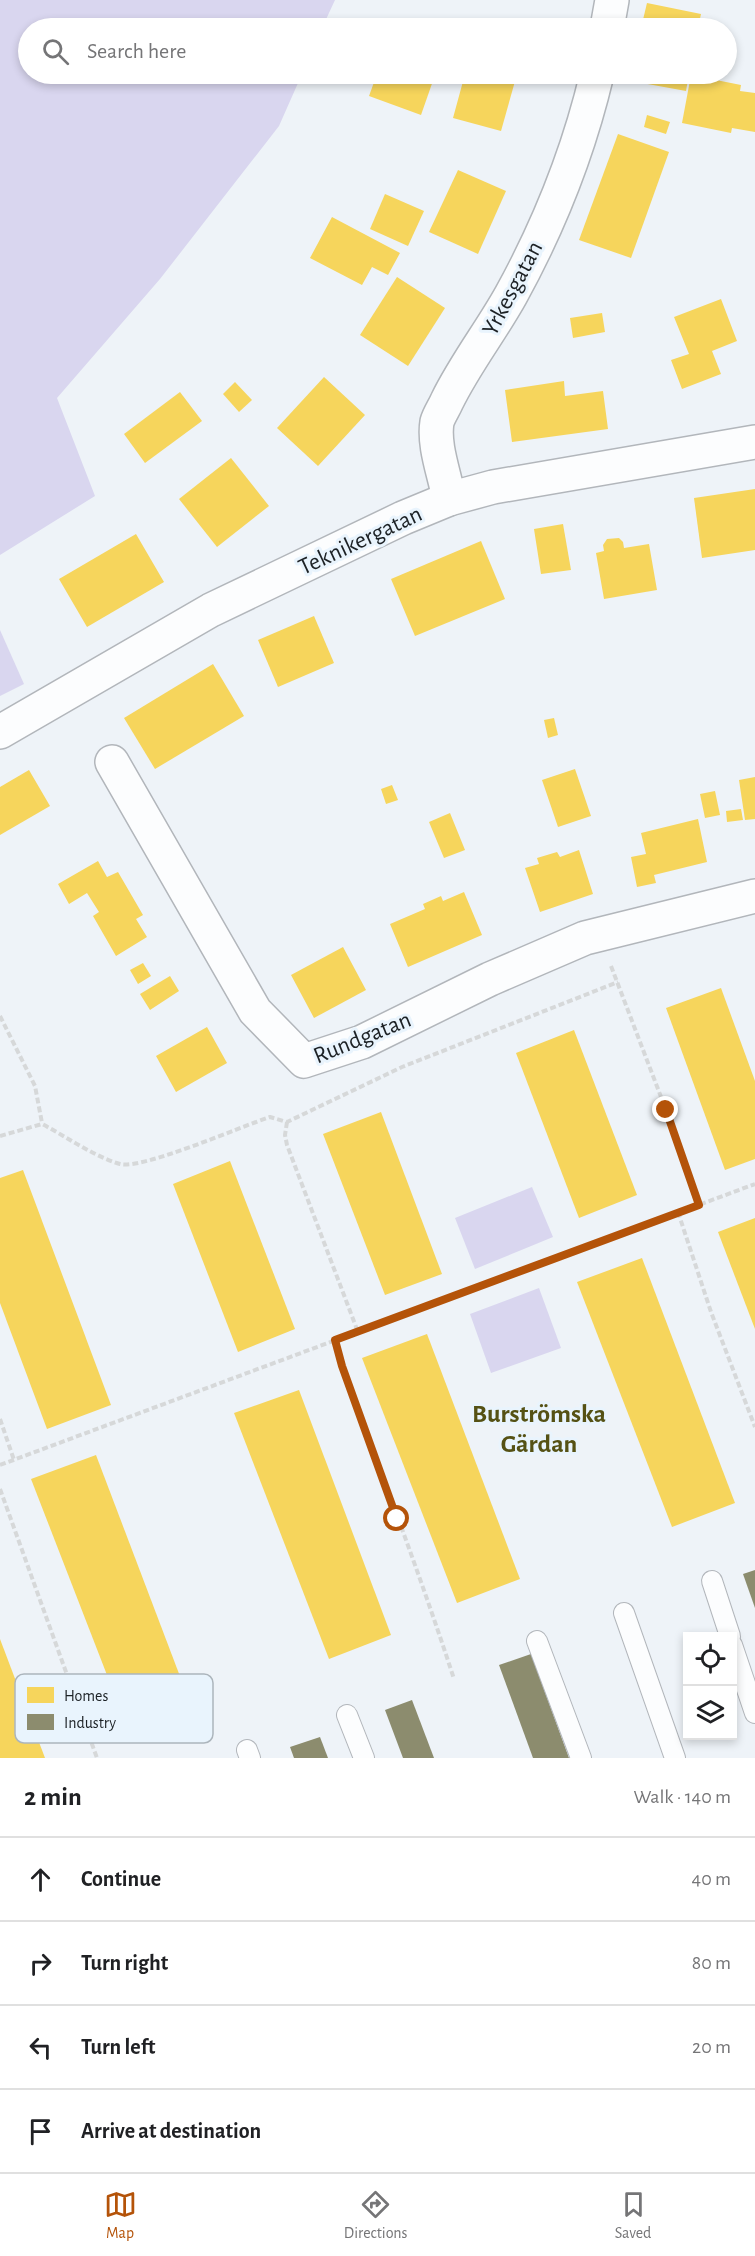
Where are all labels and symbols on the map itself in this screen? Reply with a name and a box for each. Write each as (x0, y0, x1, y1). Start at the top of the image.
street label: Yrkesgatan (478, 237, 548, 339)
street label: Teknikergatan (295, 502, 426, 580)
street label: Rundgatan (310, 1008, 415, 1068)
route end (652, 1096, 678, 1122)
district label: Burströmska Gärdan (472, 1401, 606, 1457)
route start (383, 1505, 409, 1531)
legend (15, 1674, 213, 1743)
text: Homes (64, 1688, 108, 1704)
text: Industry (64, 1715, 116, 1732)

